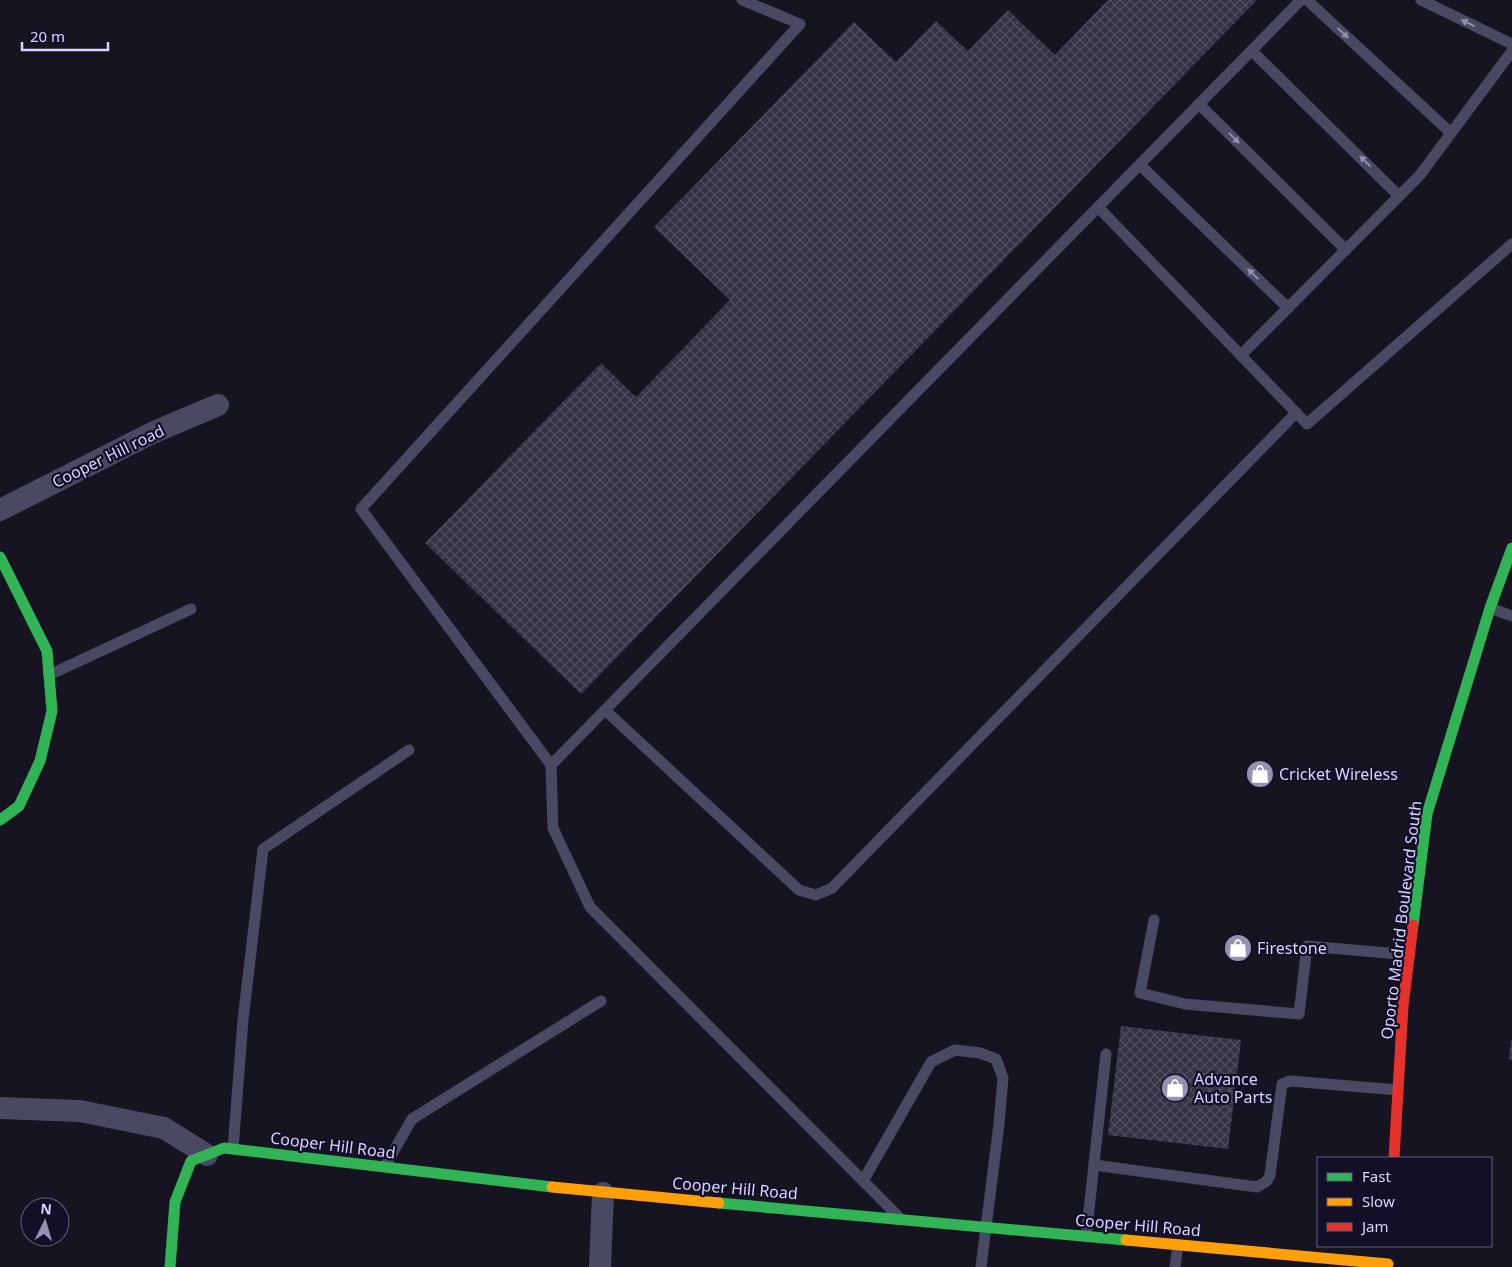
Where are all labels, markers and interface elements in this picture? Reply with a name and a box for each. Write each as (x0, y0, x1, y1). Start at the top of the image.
one-way arrow (1461, 19, 1475, 27)
scale bar (22, 20, 109, 52)
text: 20 m (30, 26, 65, 46)
one-way arrow (1336, 27, 1348, 39)
one-way arrow (1227, 132, 1239, 144)
one-way arrow (1359, 156, 1371, 168)
one-way arrow (1247, 268, 1259, 280)
street label: Cooper Hill road (48, 419, 168, 493)
shop icon: Cricket Wireless (1245, 759, 1275, 789)
place label: Cricket Wireless (1279, 763, 1398, 785)
street label: Oporto Madrid Boulevard South (1375, 799, 1427, 1041)
shop icon: Firestone (1223, 933, 1253, 963)
place label: Firestone (1257, 937, 1327, 959)
place label: Advance Auto Parts (1194, 1068, 1272, 1108)
shop icon: Advance Auto Parts (1160, 1073, 1190, 1103)
street label: Cooper Hill Road (269, 1126, 397, 1164)
legend (1317, 1157, 1492, 1247)
text: Fast (1362, 1166, 1391, 1186)
street label: Cooper Hill Road (671, 1172, 799, 1204)
text: Slow (1362, 1191, 1395, 1211)
north arrow (20, 1197, 70, 1247)
text: N (40, 1199, 53, 1219)
street label: Cooper Hill Road (1074, 1209, 1202, 1241)
text: Jam (1360, 1216, 1389, 1236)

